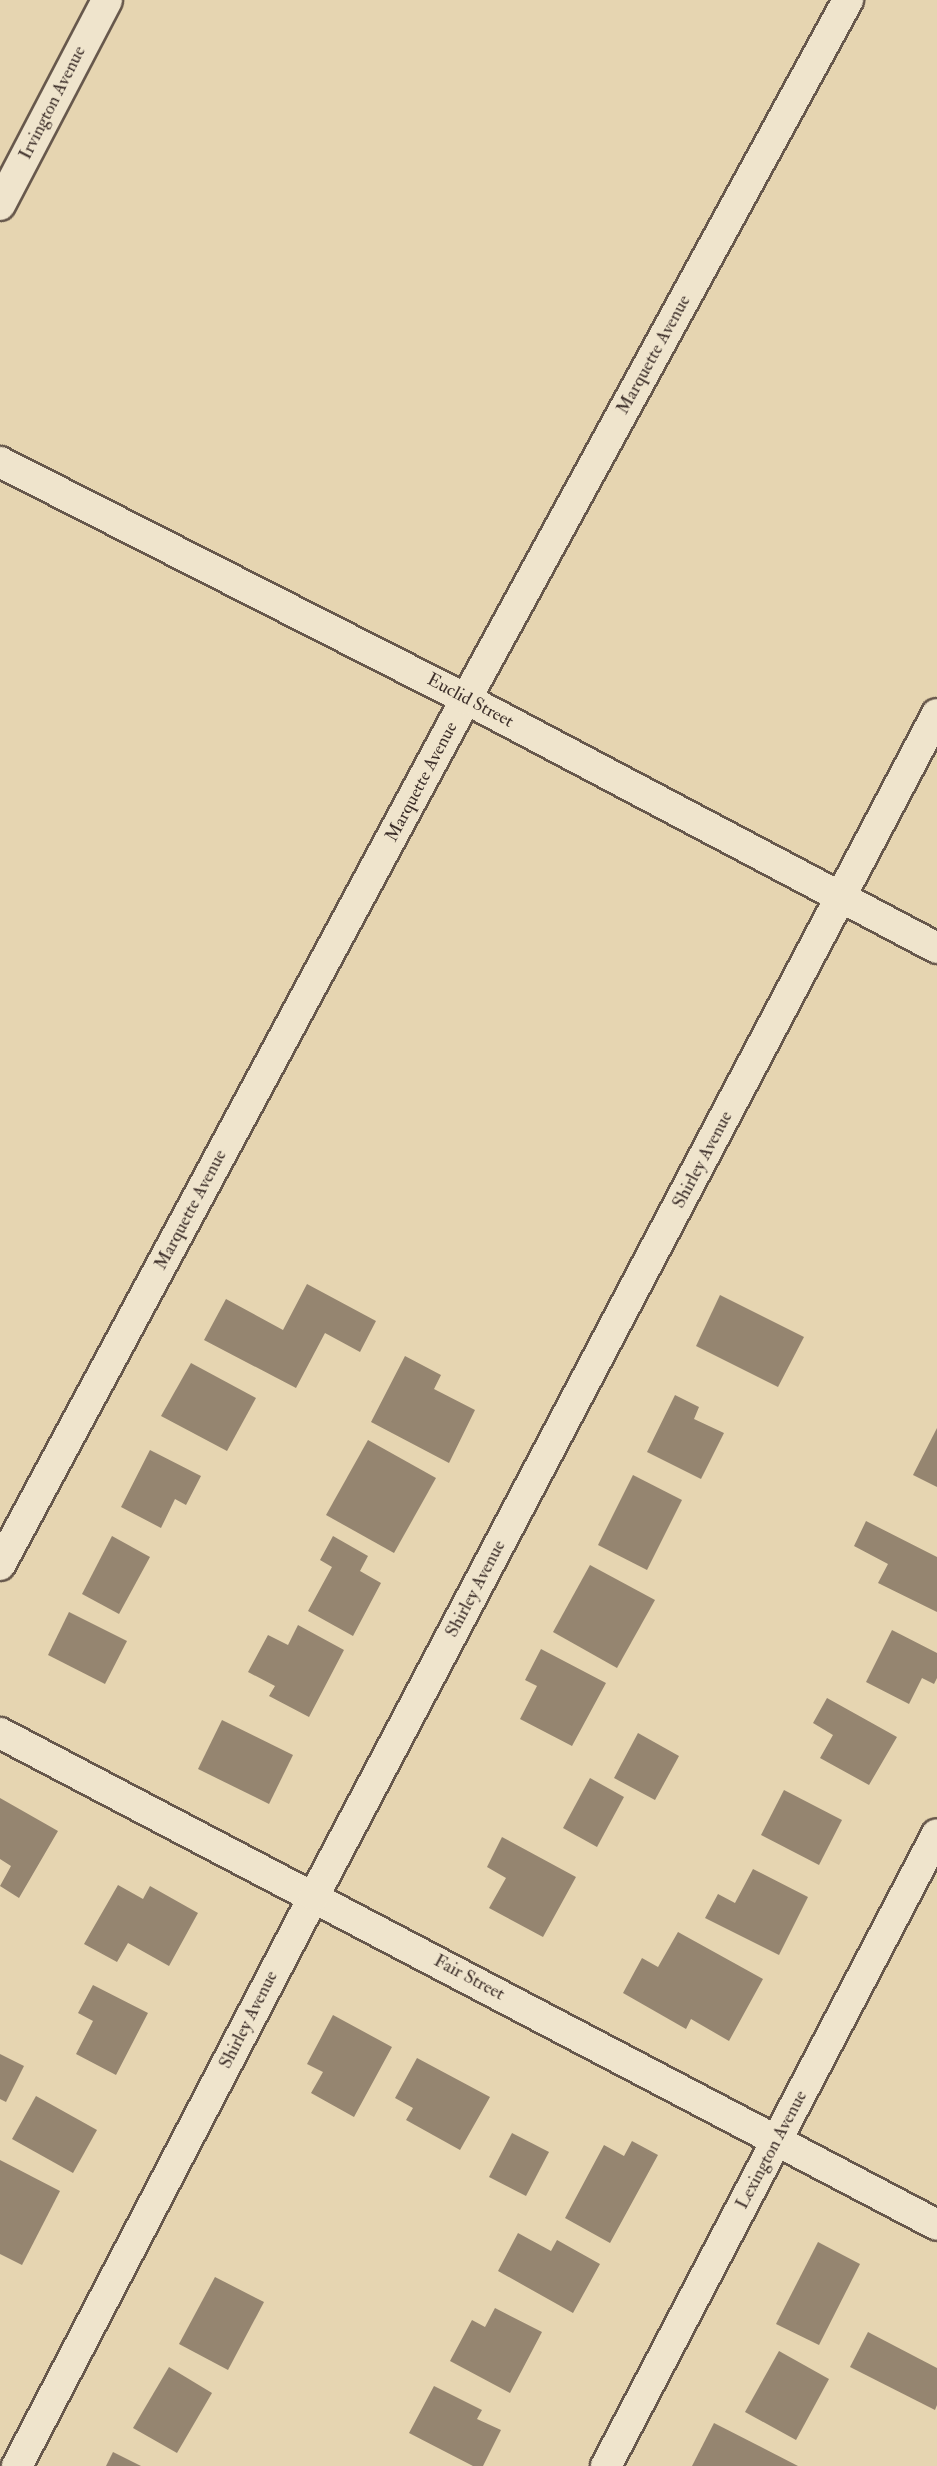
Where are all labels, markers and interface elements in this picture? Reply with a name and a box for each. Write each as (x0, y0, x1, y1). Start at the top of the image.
street label: Irvington Avenue (15, 43, 91, 163)
street label: Marquette Avenue (612, 292, 696, 418)
street label: Euclid Street (423, 669, 517, 733)
street label: Marquette Avenue (381, 718, 463, 846)
street label: Shirley Avenue (668, 1108, 738, 1212)
street label: Marquette Avenue (150, 1146, 232, 1274)
street label: Shirley Avenue (441, 1537, 511, 1641)
street label: Fair Street (430, 1950, 508, 2006)
street label: Shirley Avenue (215, 1968, 283, 2072)
street label: Lexington Avenue (732, 2087, 812, 2213)

